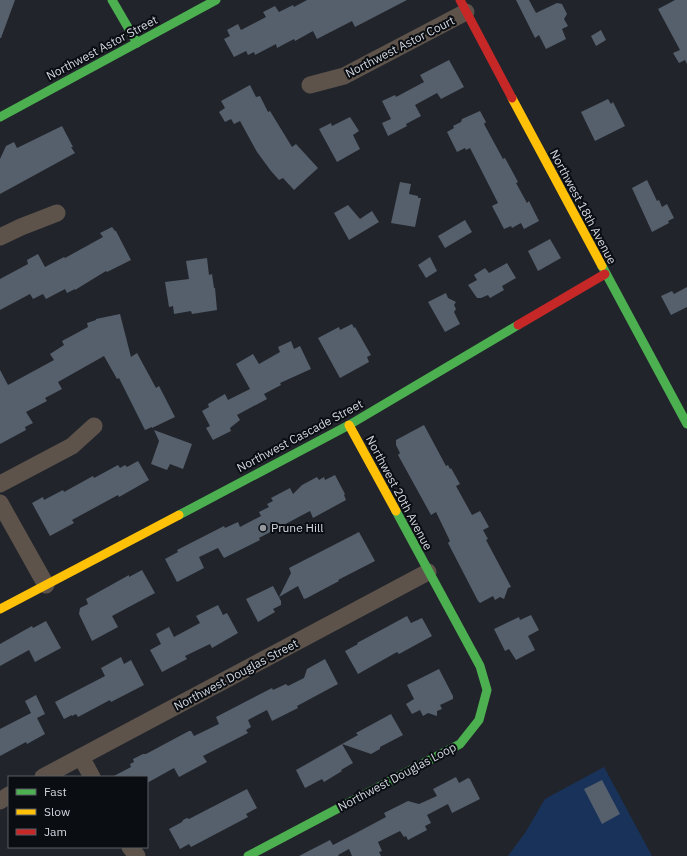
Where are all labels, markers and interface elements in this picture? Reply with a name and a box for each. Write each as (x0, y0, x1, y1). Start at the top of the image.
street label: Northwest Astor Street (44, 12, 160, 83)
street label: Northwest Astor Court (343, 13, 457, 81)
street label: Northwest 18th Avenue (547, 147, 620, 267)
street label: Northwest Cascade Street (234, 396, 365, 475)
street label: Northwest 20th Avenue (363, 433, 436, 553)
place label: Prune Hill (271, 520, 324, 535)
marker: Prune Hill (258, 523, 268, 533)
street label: Northwest Douglas Street (171, 635, 300, 714)
street label: Northwest Douglas Loop (335, 739, 458, 814)
legend (8, 776, 148, 848)
text: Fast (44, 784, 67, 799)
text: Slow (44, 804, 70, 819)
text: Jam (44, 824, 67, 839)

